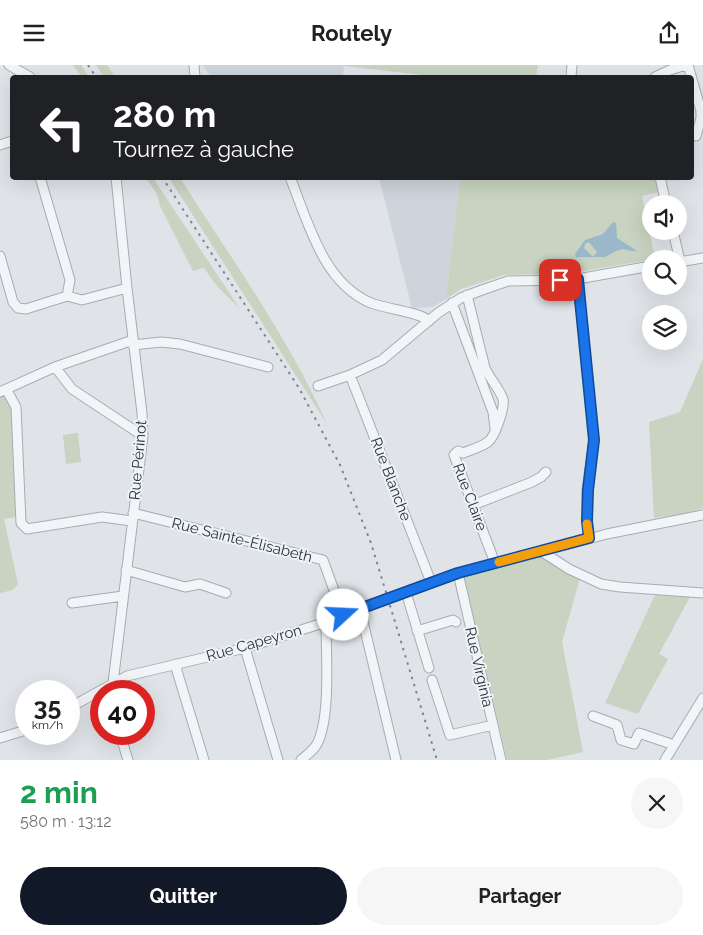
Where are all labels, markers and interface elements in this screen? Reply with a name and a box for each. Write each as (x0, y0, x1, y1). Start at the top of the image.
icon: menu (20, 19, 48, 47)
icon: share (655, 19, 683, 47)
text: Routely (311, 20, 392, 46)
text: 280 m (113, 94, 216, 135)
icon: left (30, 95, 95, 160)
text: Tournez à gauche (113, 136, 294, 162)
map controls (642, 195, 687, 350)
button: sound (642, 195, 687, 240)
button: search (642, 250, 687, 295)
pin (539, 259, 581, 301)
icon: arrive (546, 266, 574, 294)
button: layers (642, 305, 687, 350)
street label: Rue Périnot (126, 419, 150, 501)
street label: Rue Blanche (367, 435, 415, 523)
street label: Rue Claire (449, 461, 491, 533)
street label: Rue Sainte-Élisabeth (170, 514, 314, 566)
position arrow (316, 588, 368, 640)
street label: Rue Capeyron (204, 621, 304, 665)
street label: Rue Virginia (461, 625, 497, 709)
speed limit sign: 40 (90, 680, 155, 745)
text: 35 (34, 691, 61, 721)
text: km/h (32, 718, 63, 732)
text: 2 min (20, 775, 98, 810)
button: close (631, 777, 683, 829)
text: 580 m · 13:12 (20, 812, 112, 831)
button: Quitter (20, 867, 347, 925)
button: Partager (357, 867, 683, 925)

